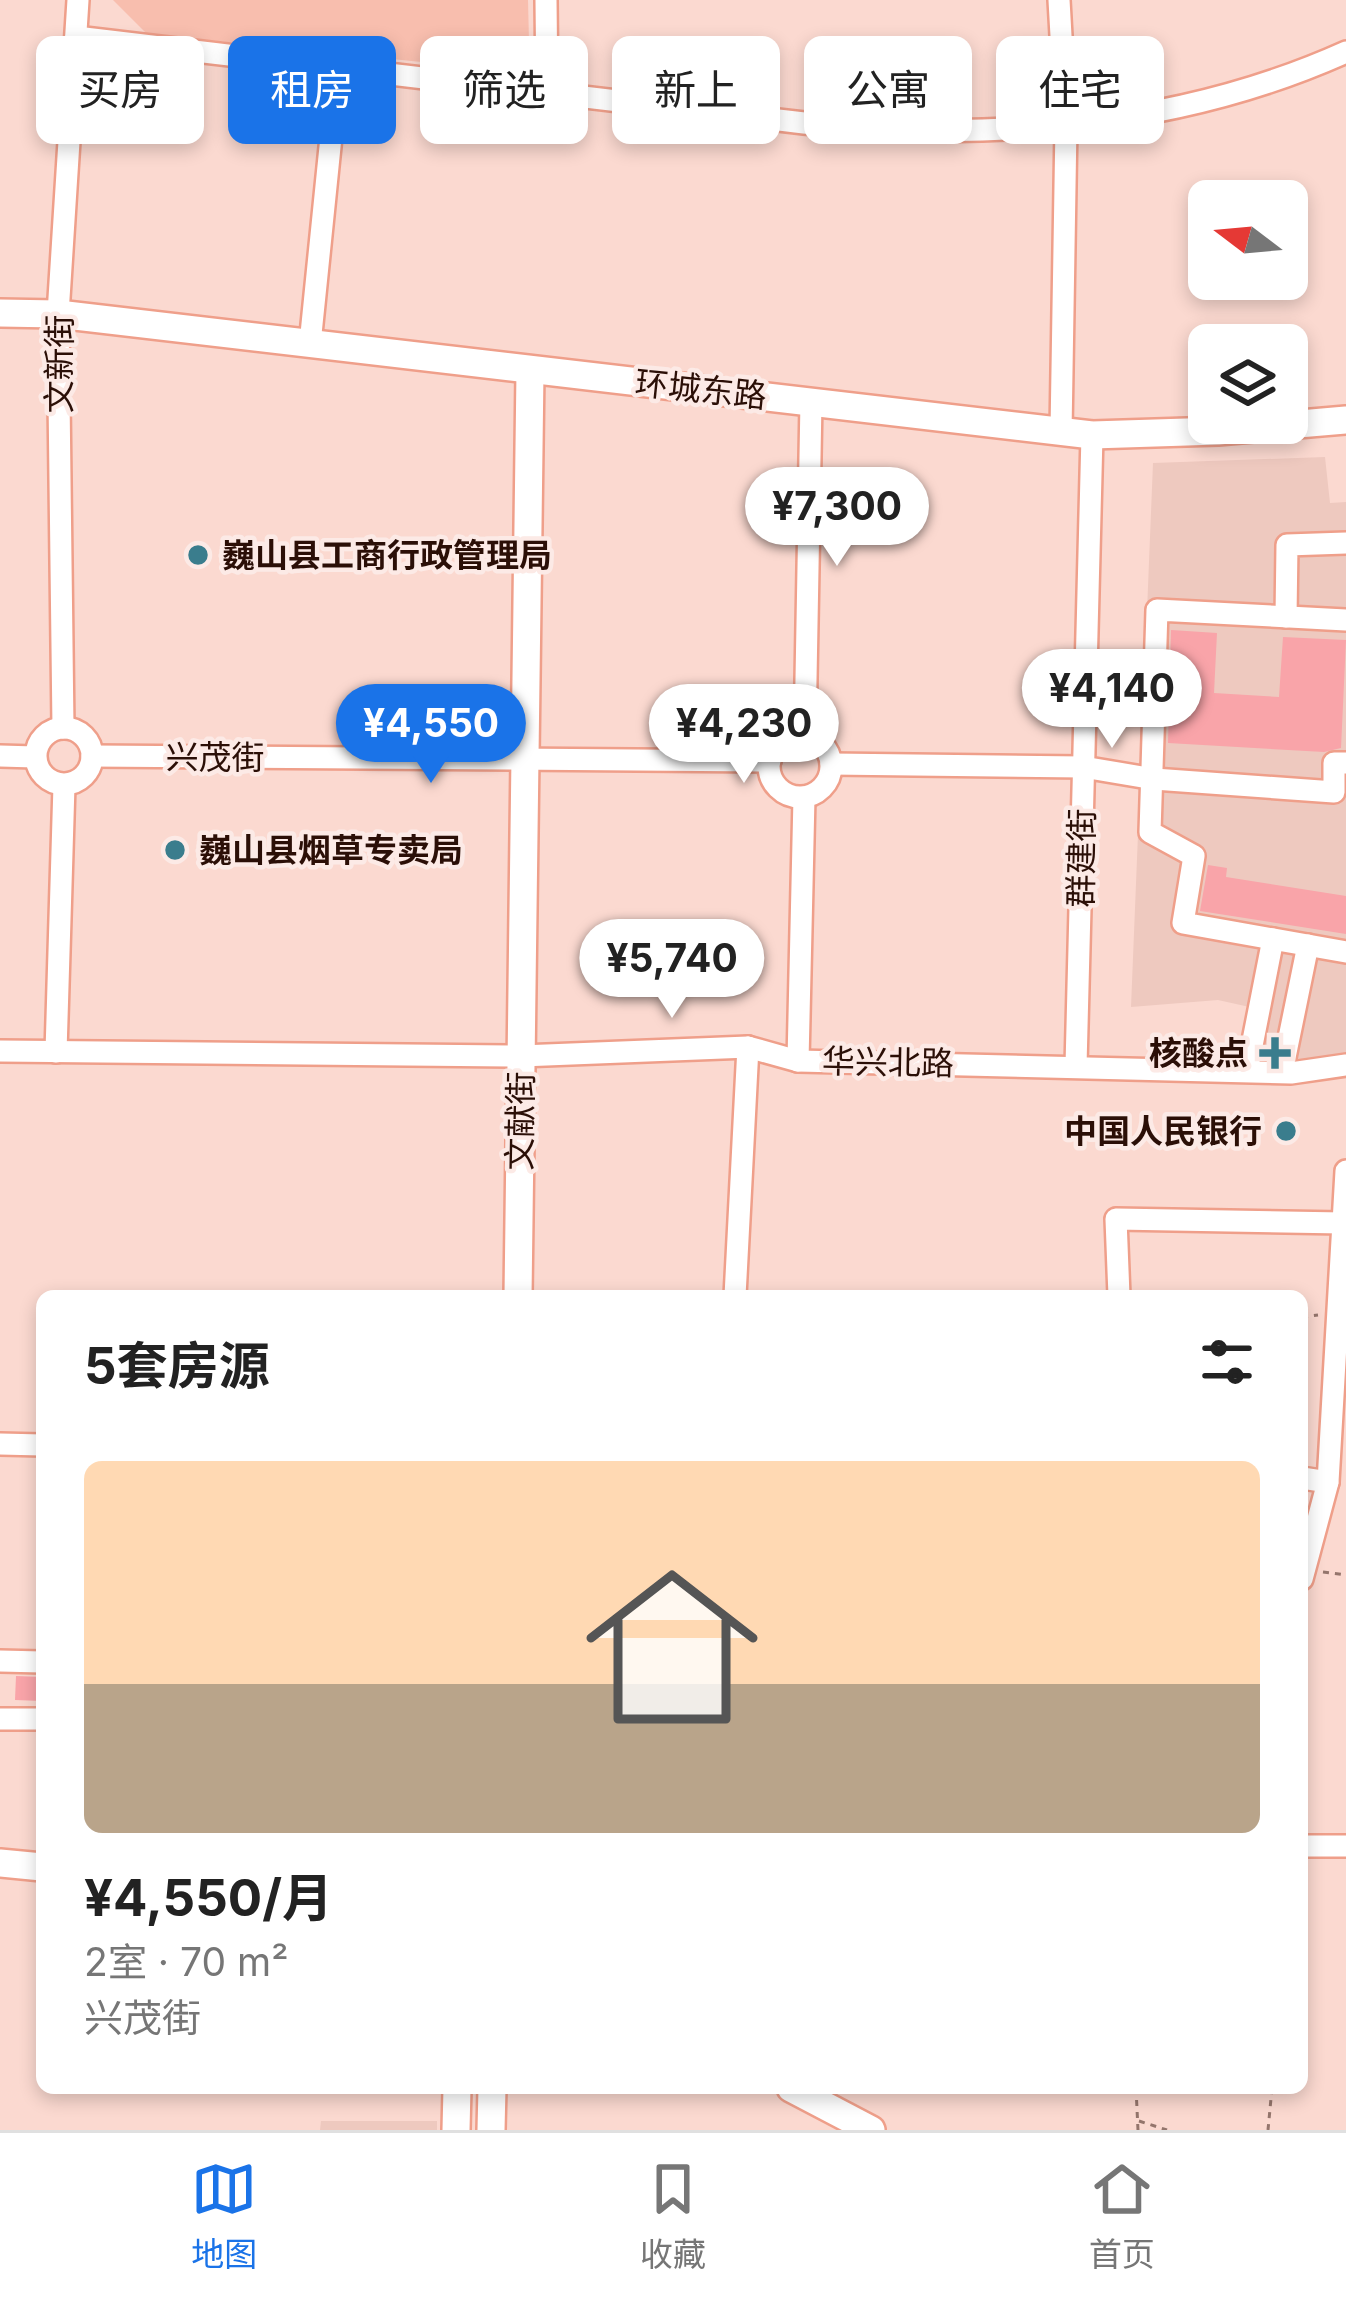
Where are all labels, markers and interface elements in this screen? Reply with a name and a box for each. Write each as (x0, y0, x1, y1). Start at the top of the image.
chip: 买房 (36, 36, 204, 144)
chip: 租房 (228, 36, 396, 144)
chip: 筛选 (420, 36, 588, 144)
chip: 新上 (612, 36, 780, 144)
chip: 公寓 (804, 36, 972, 144)
chip: 住宅 (996, 36, 1164, 144)
north arrow (1188, 180, 1308, 300)
map controls (1188, 180, 1308, 444)
street label: 文新街 (39, 315, 79, 414)
button: layers (1188, 324, 1308, 444)
street label: 环城东路 (633, 362, 769, 416)
pin: ¥7,300 (739, 467, 935, 569)
text: ¥7,300 (772, 482, 902, 529)
place label: 巍山县工商行政管理局 (222, 535, 552, 575)
marker: 巍山县工商行政管理局 (185, 542, 211, 568)
pin: ¥4,140 (1014, 649, 1210, 751)
text: ¥4,140 (1049, 664, 1175, 711)
pin: ¥4,550 (333, 684, 529, 786)
pin: ¥4,230 (646, 684, 842, 786)
text: ¥4,550 (363, 699, 499, 746)
text: ¥4,230 (676, 699, 812, 746)
street label: 兴茂街 (166, 737, 265, 777)
street label: 群建街 (1060, 808, 1102, 908)
place label: 巍山县烟草专卖局 (199, 830, 463, 870)
marker: 巍山县烟草专卖局 (162, 837, 188, 863)
pin: ¥5,740 (574, 919, 770, 1021)
text: ¥5,740 (606, 934, 738, 981)
place label: 核酸点 (1149, 1033, 1248, 1073)
marker: 核酸点 (1259, 1037, 1291, 1069)
street label: 华兴北路 (822, 1041, 954, 1083)
street label: 文献街 (499, 1071, 541, 1171)
place label: 中国人民银行 (1064, 1111, 1262, 1151)
marker: 中国人民银行 (1273, 1118, 1299, 1144)
icon: filters (1194, 1329, 1260, 1395)
text: 5套房源 (84, 1335, 270, 1396)
icon: home (564, 1539, 780, 1755)
text: ¥4,550/月 (84, 1867, 333, 1928)
text: 2室 · 70 m² (84, 1938, 288, 1985)
text: 兴茂街 (84, 1994, 201, 2041)
tab: 地图 (191, 2156, 257, 2276)
tab: 收藏 (640, 2156, 706, 2276)
tab: 首页 (1089, 2156, 1155, 2276)

